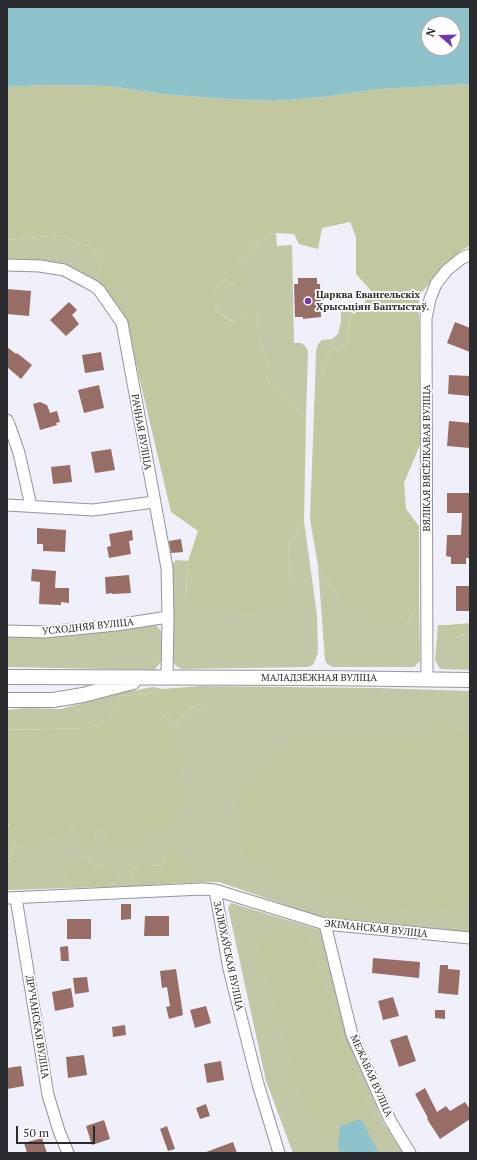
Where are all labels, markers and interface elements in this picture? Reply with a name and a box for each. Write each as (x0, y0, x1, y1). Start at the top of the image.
north arrow (421, 16, 461, 56)
text: N (423, 26, 439, 39)
place label: Царква Евангельскіх Хрысьціян Баптыстаў. (316, 289, 429, 312)
marker: Царква Евангельскіх Хрысьціян Баптыстаў. (303, 296, 313, 306)
street label: ВЯЛІКАЯ ВЯСЁЛКАВАЯ ВУЛІЦА (421, 384, 433, 532)
street label: РАЧНАЯ ВУЛІЦА (128, 393, 154, 471)
street label: УСХОДНЯЯ ВУЛІЦА (42, 616, 134, 638)
street label: МАЛАДЗЁЖНАЯ ВУЛІЦА (261, 672, 377, 684)
street label: ЗАЛЮХАЎСКАЯ ВУЛІЦА (211, 900, 245, 1012)
street label: ЭКІМАНСКАЯ ВУЛІЦА (324, 918, 428, 940)
street label: ДРУЧАНСКАЯ ВУЛІЦА (23, 974, 51, 1080)
street label: МЕЖАВАЯ ВУЛІЦА (347, 1033, 395, 1119)
scale bar (18, 1118, 97, 1144)
text: 50 m (23, 1125, 49, 1140)

